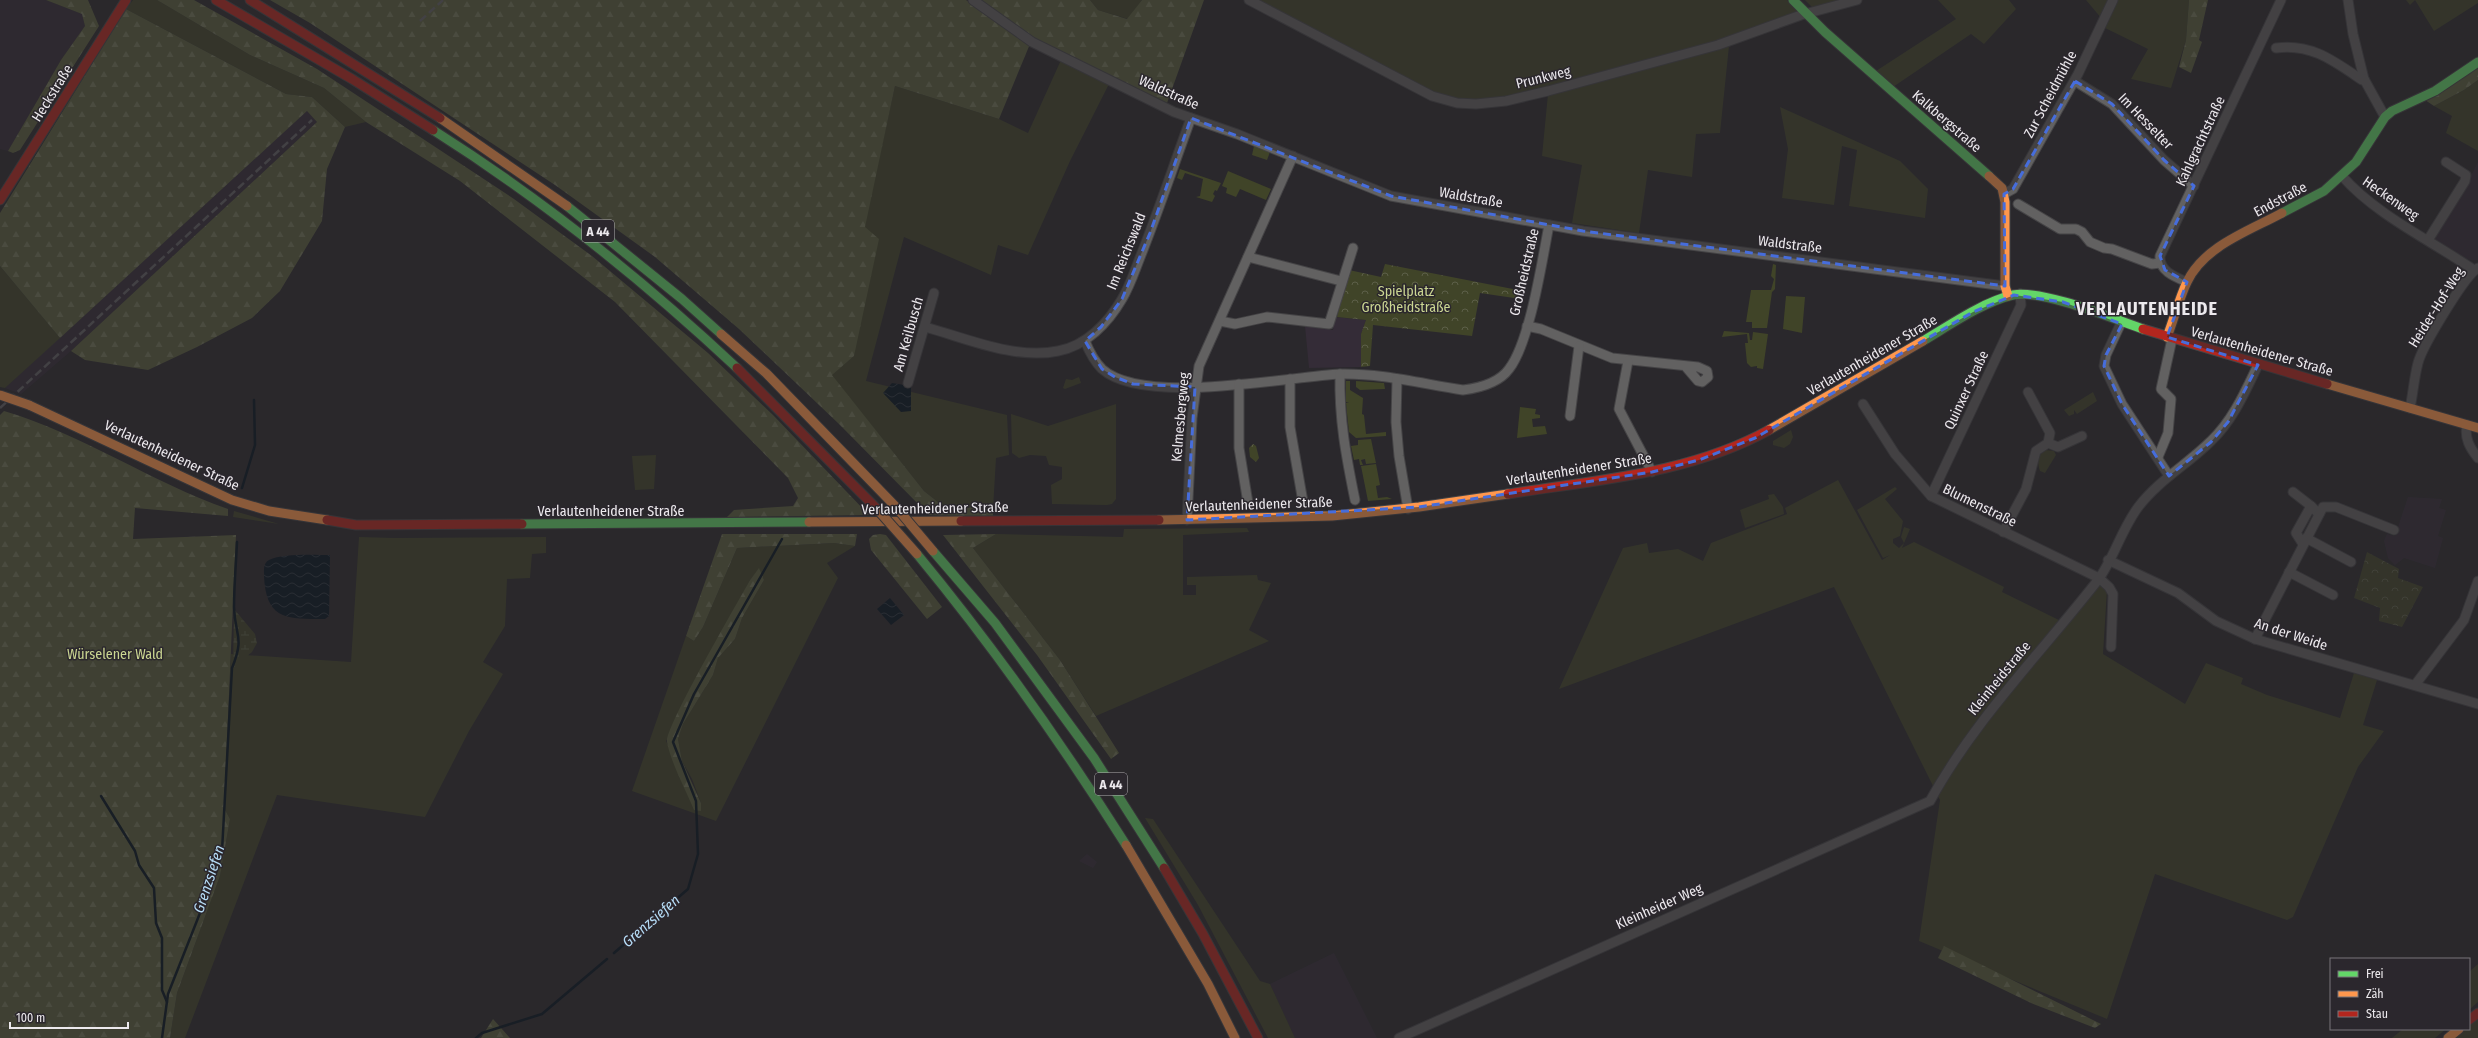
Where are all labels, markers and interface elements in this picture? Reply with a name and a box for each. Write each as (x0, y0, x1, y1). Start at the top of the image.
street label: Zur Scheidmühle (2020, 48, 2081, 141)
street label: Heckstraße (28, 62, 77, 125)
street label: Prunkweg (1514, 62, 1573, 92)
street label: Waldstraße (1136, 72, 1202, 113)
street label: Kalkbergstraße (1909, 87, 1985, 156)
street label: Im Hesselter (2115, 90, 2177, 153)
street label: Kahlgrachtstraße (2172, 93, 2229, 189)
street label: Heckenweg (2359, 173, 2422, 224)
street label: Endstraße (2251, 178, 2310, 220)
street label: Waldstraße (1438, 184, 1504, 211)
street label: Im Reichswald (1103, 210, 1150, 292)
road number: A 44 (582, 220, 614, 242)
street label: Großheidstraße (1506, 227, 1543, 317)
street label: Waldstraße (1757, 232, 1823, 257)
street label: Heider-Hof-Weg (2405, 263, 2468, 351)
park label: Spielplatz Großheidstraße (1362, 283, 1451, 316)
street label: Am Keilbusch (890, 295, 927, 373)
district label: VERLAUTENHEIDE (2075, 298, 2218, 320)
street label: Verlautenheidener Straße (1804, 311, 1940, 400)
street label: Verlautenheidener Straße (2189, 323, 2335, 380)
street label: Quinxer Straße (1941, 348, 1992, 432)
street label: Kelmesbergweg (1168, 371, 1193, 463)
street label: Verlautenheidener Straße (102, 417, 242, 494)
street label: Verlautenheidener Straße (1505, 450, 1653, 489)
street label: Blumenstraße (1940, 480, 2020, 531)
street label: Verlautenheidener Straße (1185, 493, 1333, 516)
street label: Verlautenheidener Straße (861, 499, 1009, 518)
street label: Verlautenheidener Straße (538, 503, 685, 520)
street label: An der Weide (2252, 615, 2330, 654)
street label: Kleinheidstraße (1964, 638, 2035, 719)
park label: Würselener Wald (67, 646, 163, 663)
road number: A 44 (1095, 773, 1127, 795)
water label: Grenzsiefen (190, 843, 228, 915)
street label: Kleinheider Weg (1613, 880, 1706, 933)
water label: Grenzsiefen (618, 891, 684, 951)
legend (2330, 958, 2470, 1030)
text: Frei (2366, 967, 2384, 981)
text: Zäh (2366, 987, 2384, 1001)
scale bar (10, 1004, 128, 1030)
text: Stau (2366, 1007, 2388, 1021)
text: 100 m (16, 1011, 45, 1025)

